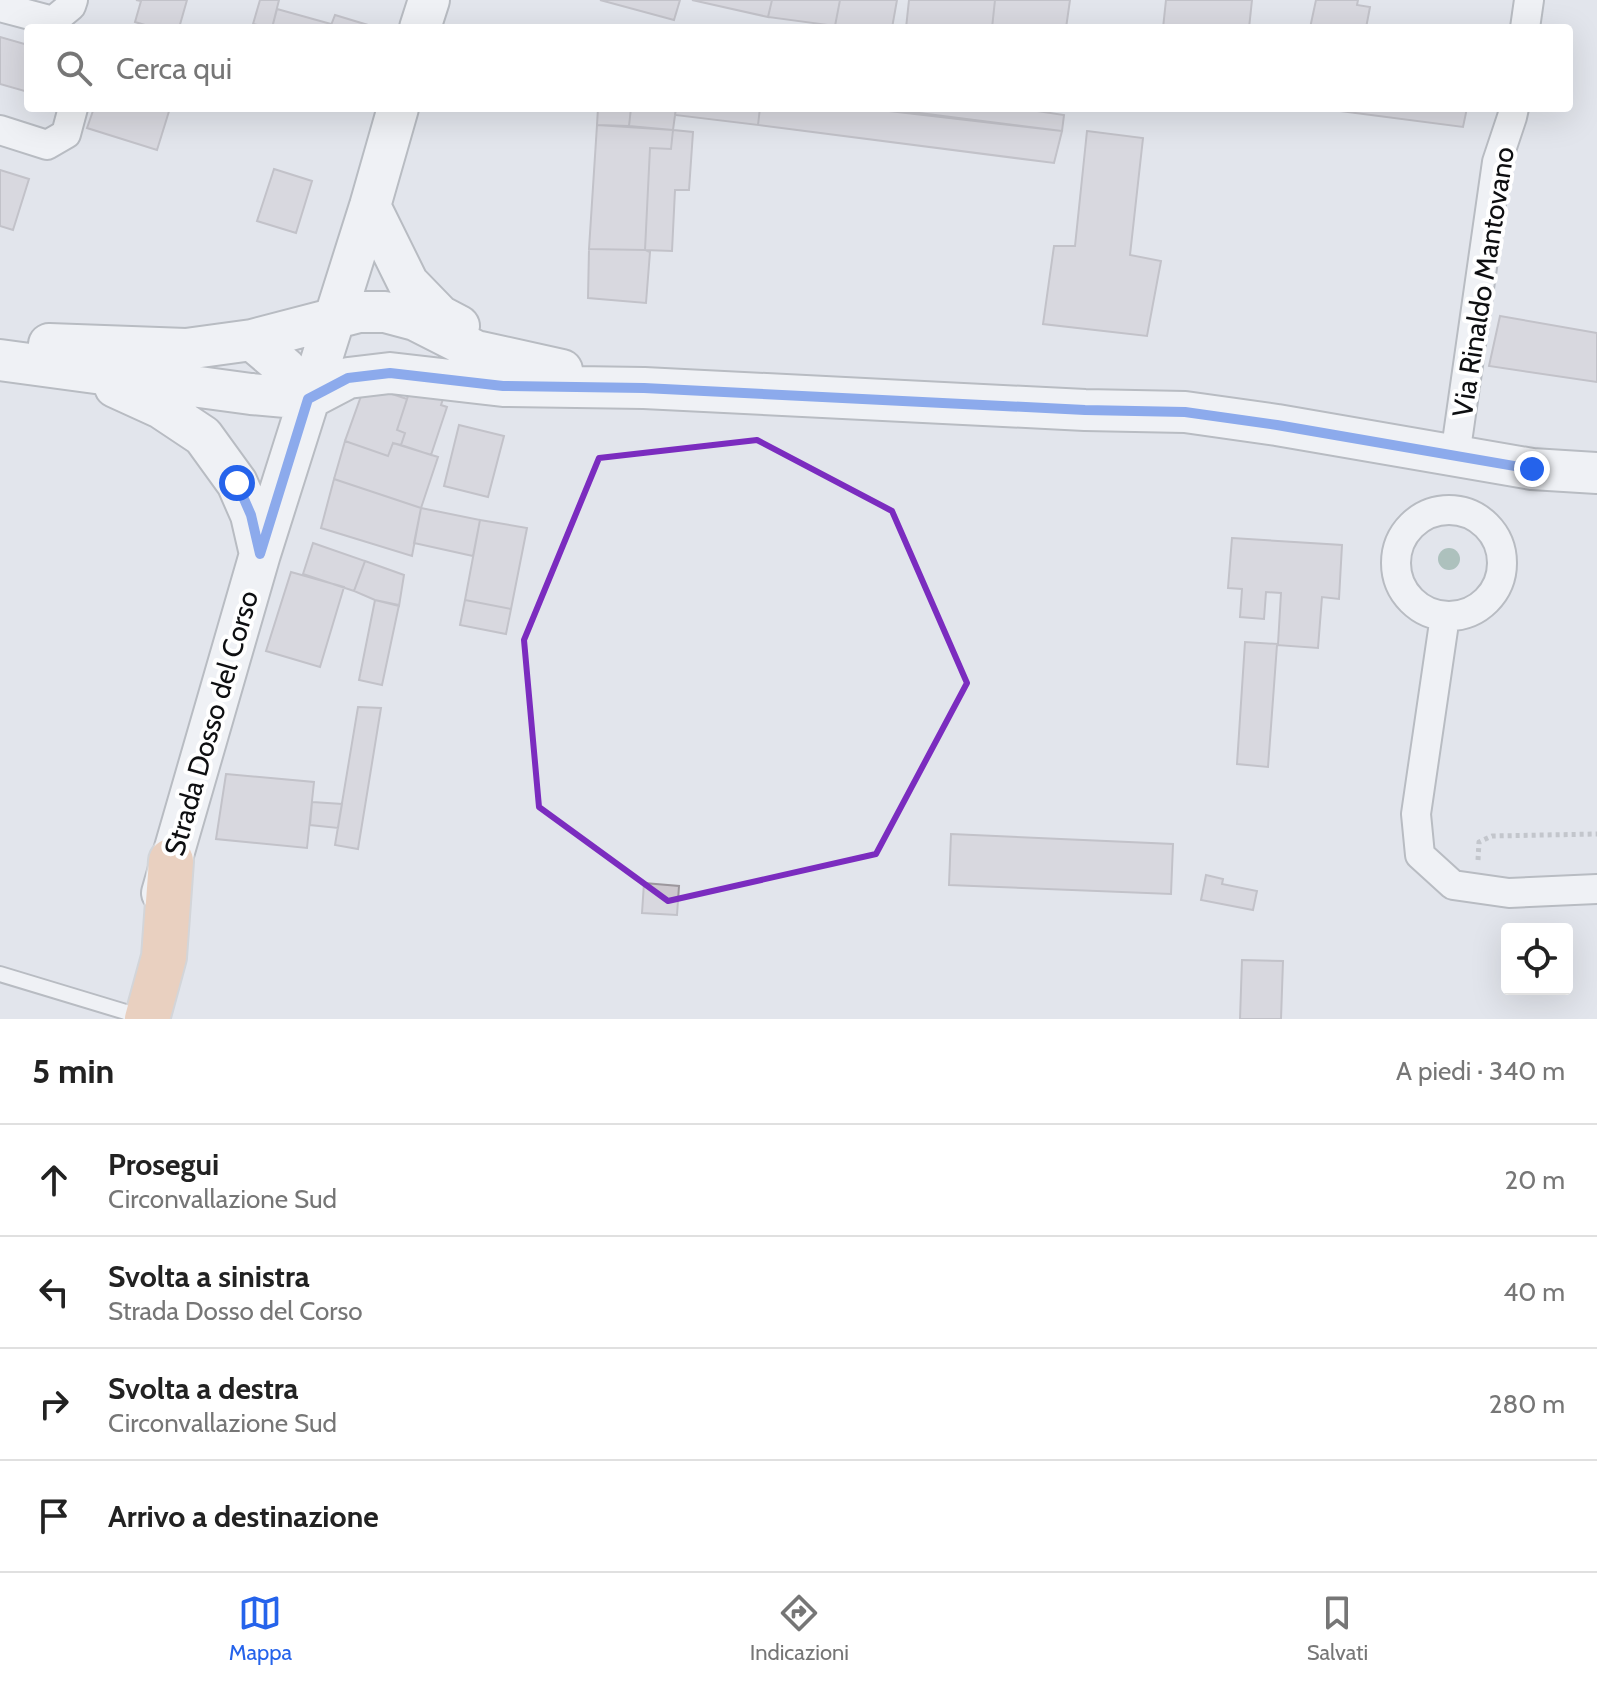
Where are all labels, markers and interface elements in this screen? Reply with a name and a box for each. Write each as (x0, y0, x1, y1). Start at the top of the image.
search box (24, 24, 1573, 112)
icon: search (52, 46, 96, 90)
text: Cerca qui (116, 50, 232, 87)
street label: Via Rinaldo Mantovano (1445, 144, 1521, 420)
route end (1514, 451, 1550, 487)
route start (219, 465, 255, 501)
street label: Strada Dosso del Corso (157, 587, 265, 859)
map controls (1501, 923, 1573, 995)
button: locate (1501, 923, 1573, 995)
text: 5 min (32, 1050, 114, 1092)
text: A piedi · 340 m (1396, 1055, 1565, 1087)
text: Prosegui (108, 1146, 219, 1183)
icon: ahead (32, 1158, 76, 1202)
text: 20 m (1505, 1164, 1565, 1196)
text: Circonvallazione Sud (108, 1183, 337, 1215)
text: Svolta a sinistra (108, 1258, 310, 1295)
icon: left (32, 1270, 76, 1314)
text: 40 m (1503, 1276, 1565, 1308)
text: Strada Dosso del Corso (108, 1295, 363, 1327)
text: Svolta a destra (108, 1370, 299, 1407)
icon: right (32, 1382, 76, 1426)
text: 280 m (1489, 1388, 1565, 1420)
text: Circonvallazione Sud (108, 1407, 337, 1439)
icon: arrive (32, 1494, 76, 1538)
text: Arrivo a destinazione (108, 1498, 379, 1535)
tab: Mappa (229, 1591, 292, 1666)
tab: Indicazioni (750, 1591, 849, 1666)
tab: Salvati (1307, 1591, 1368, 1666)

